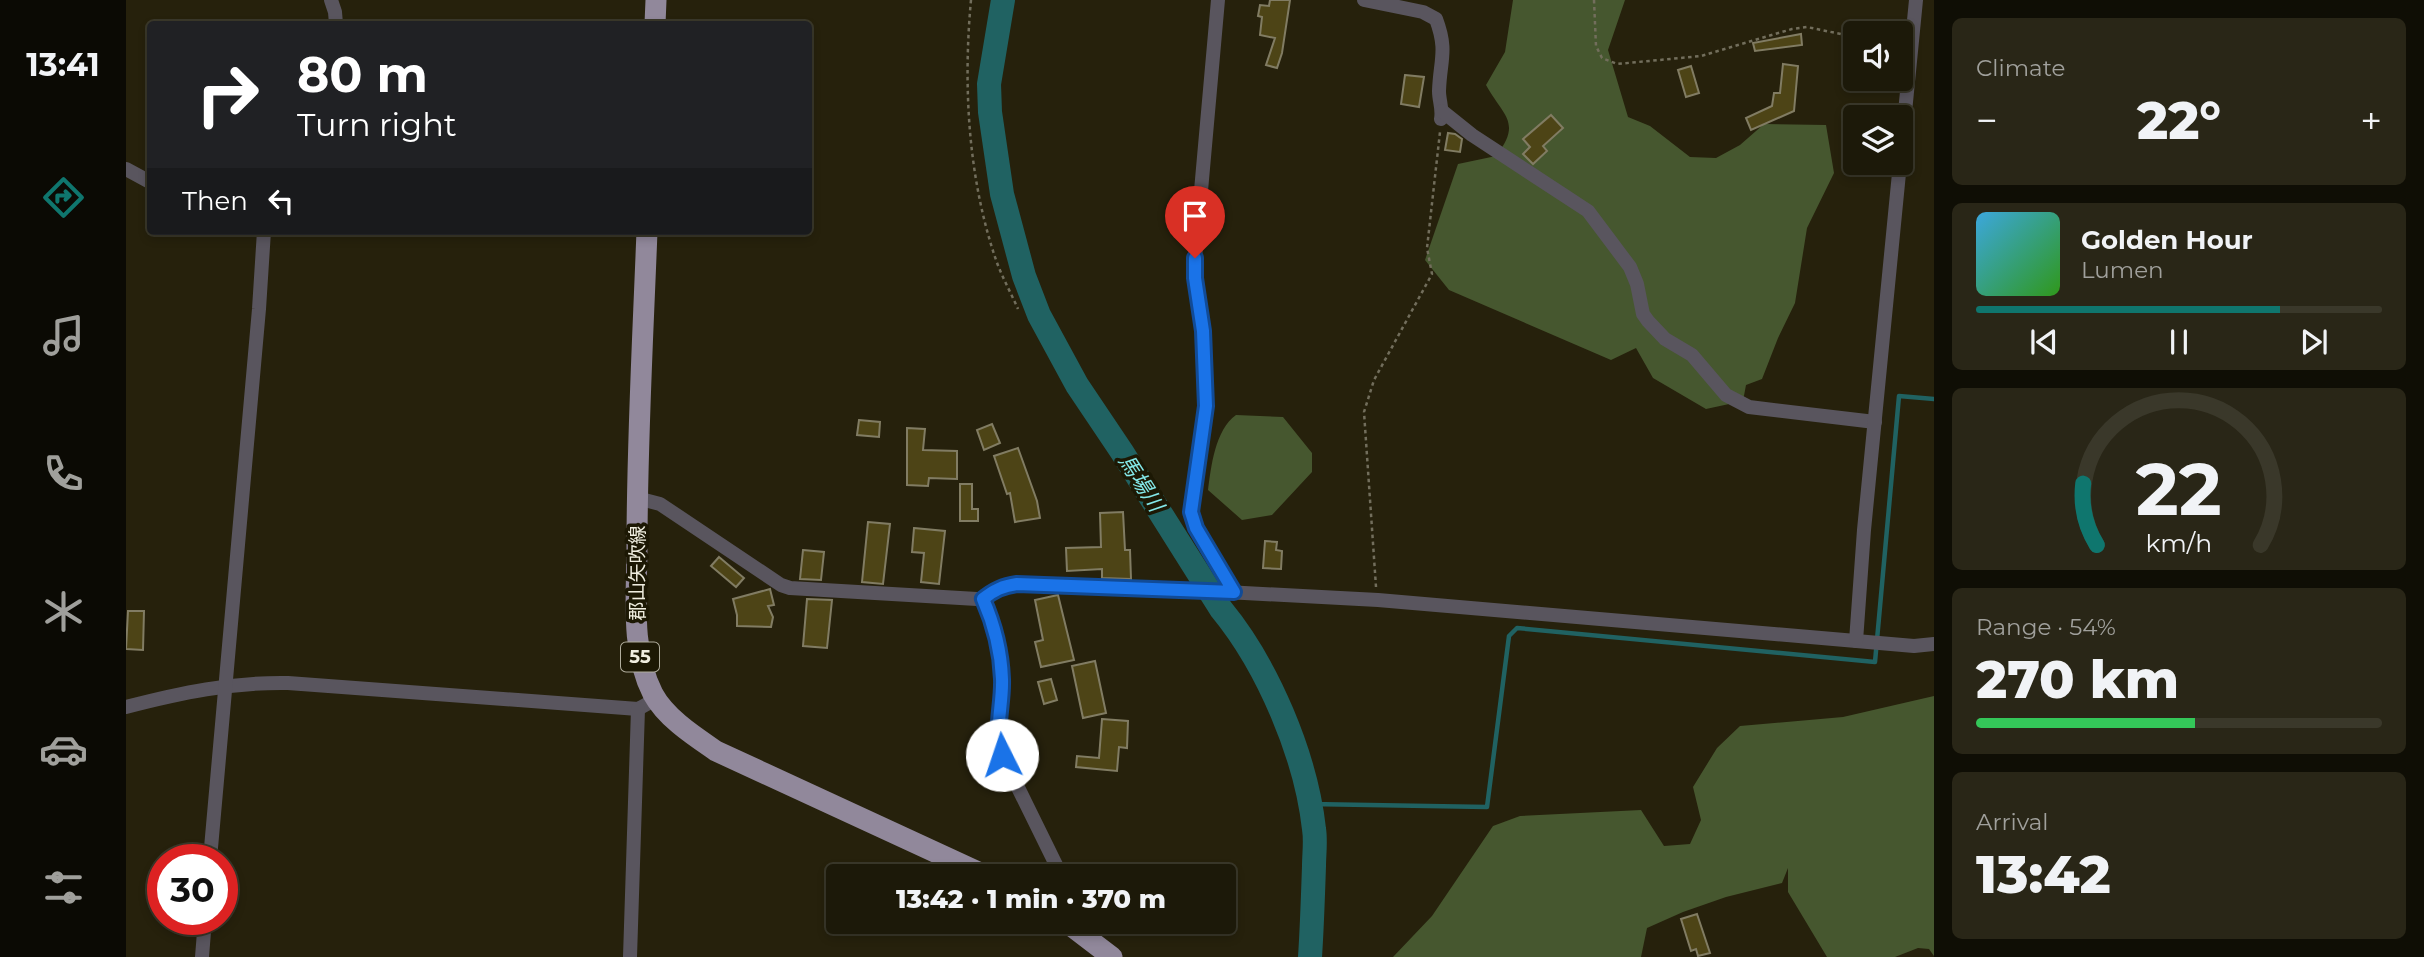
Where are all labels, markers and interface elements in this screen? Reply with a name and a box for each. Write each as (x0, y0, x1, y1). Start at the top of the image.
map controls (1843, 21, 1913, 175)
button: sound (1843, 21, 1913, 91)
text: 13:41 (26, 45, 100, 84)
text: 80 m (297, 45, 428, 104)
icon: right (182, 49, 273, 140)
text: Climate (1976, 54, 2065, 82)
text: 22° (2137, 89, 2221, 152)
text: − (1976, 97, 1998, 144)
text: + (2360, 97, 2382, 144)
text: Turn right (297, 105, 457, 144)
button: layers (1843, 105, 1913, 175)
icon: directions (39, 173, 88, 222)
icon: left (262, 182, 300, 220)
text: Then (182, 185, 248, 217)
pin (1165, 186, 1225, 258)
icon: arrive (1176, 197, 1214, 235)
text: Golden Hour (2081, 224, 2253, 256)
text: Lumen (2081, 256, 2164, 284)
icon: music (39, 311, 88, 360)
icon: previous (2025, 323, 2063, 361)
icon: pause (2160, 323, 2198, 361)
icon: next (2295, 323, 2333, 361)
text: 22 (2136, 445, 2222, 533)
icon: phone (39, 449, 88, 498)
water label: 馬場川 (1114, 450, 1170, 518)
street label: 郡山矢吹線 (626, 525, 649, 621)
text: km/h (2146, 527, 2212, 557)
icon: climate (39, 587, 88, 636)
text: Range · 54% (1976, 613, 2116, 641)
road number: 55 (621, 642, 659, 672)
text: 270 km (1976, 648, 2179, 711)
position arrow (965, 718, 1039, 792)
icon: car (39, 725, 88, 774)
text: Arrival (1976, 808, 2049, 836)
text: 13:42 (1976, 843, 2111, 906)
speed limit sign: 30 (147, 844, 238, 935)
icon: filters (39, 863, 88, 912)
text: 13:42 · 1 min · 370 m (896, 883, 1166, 915)

